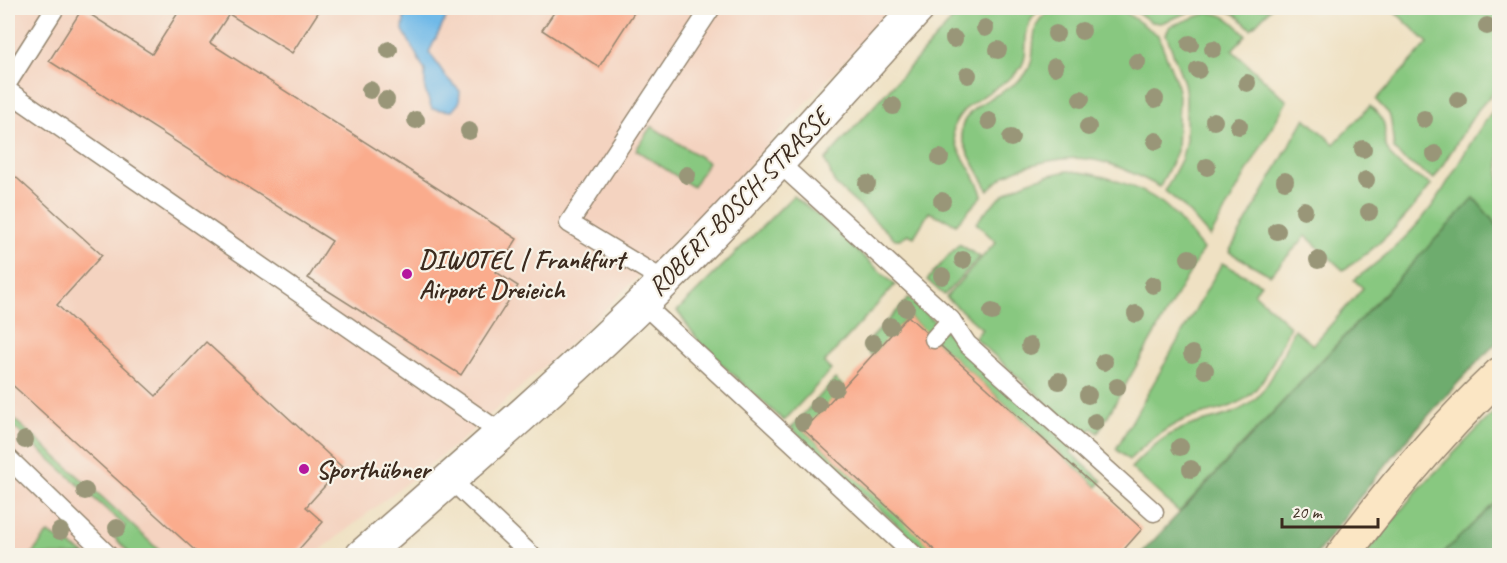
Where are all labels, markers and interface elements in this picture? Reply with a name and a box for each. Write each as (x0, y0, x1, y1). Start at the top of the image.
street label: ROBERT-BOSCH-STRASSE (641, 98, 840, 303)
place label: DIWOTEL | Frankfurt Airport Dreieich (419, 243, 628, 306)
marker: DIWOTEL | Frankfurt Airport Dreieich (400, 267, 414, 281)
place label: Sporthübner (316, 453, 432, 486)
marker: Sporthübner (297, 462, 311, 476)
scale bar (1282, 491, 1378, 529)
text: 20 m (1291, 501, 1324, 523)

